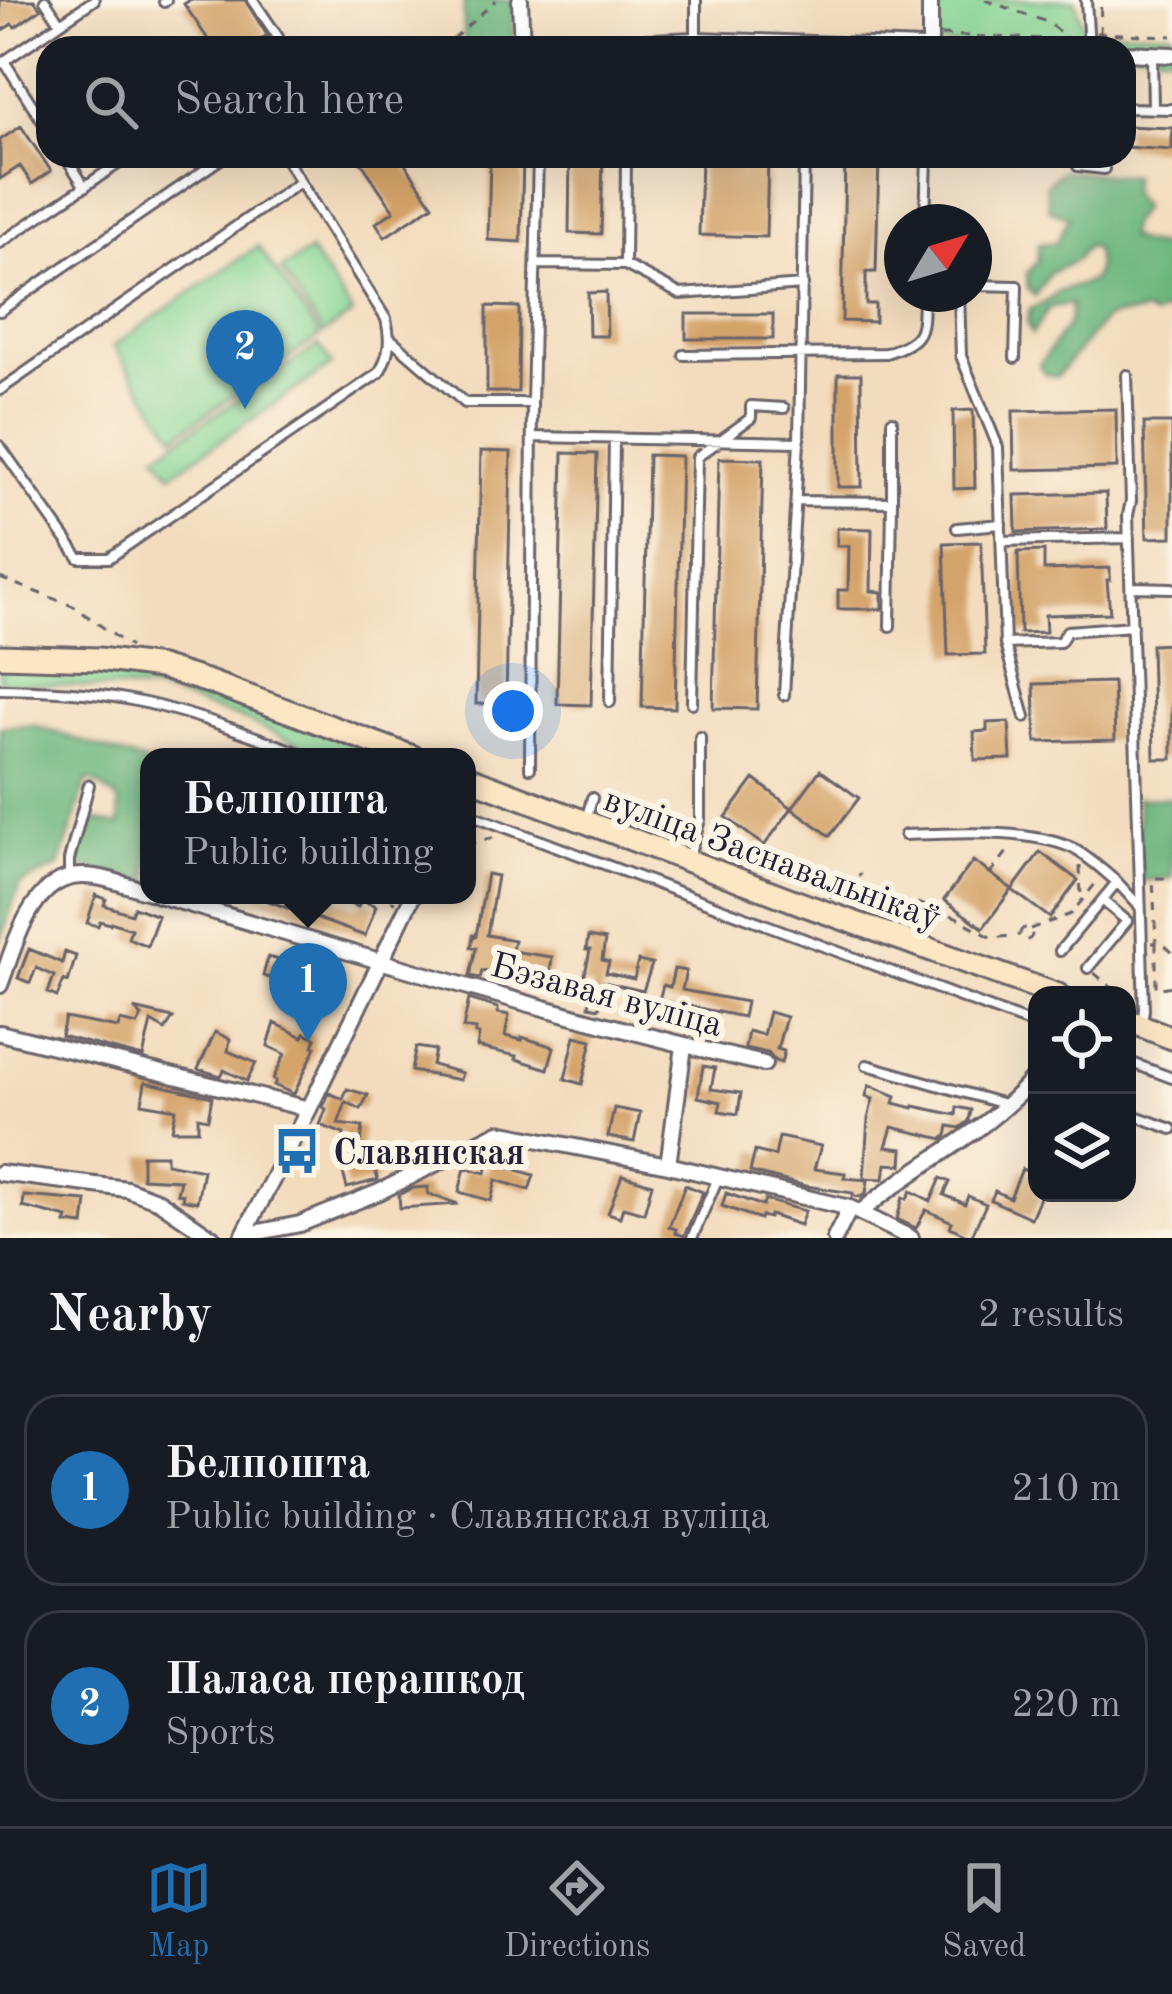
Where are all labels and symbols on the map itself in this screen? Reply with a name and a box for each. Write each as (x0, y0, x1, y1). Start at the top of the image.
north arrow (884, 204, 992, 312)
pin: 2 (206, 310, 284, 409)
your location (483, 681, 543, 741)
street label: вуліца Заснавальнікаў (598, 783, 945, 939)
pin: 1 (269, 943, 347, 1042)
street label: Бэзавая вуліца (486, 949, 726, 1045)
bus stop icon: Славянская (272, 1126, 322, 1176)
place label: Славянская (333, 1137, 525, 1173)

